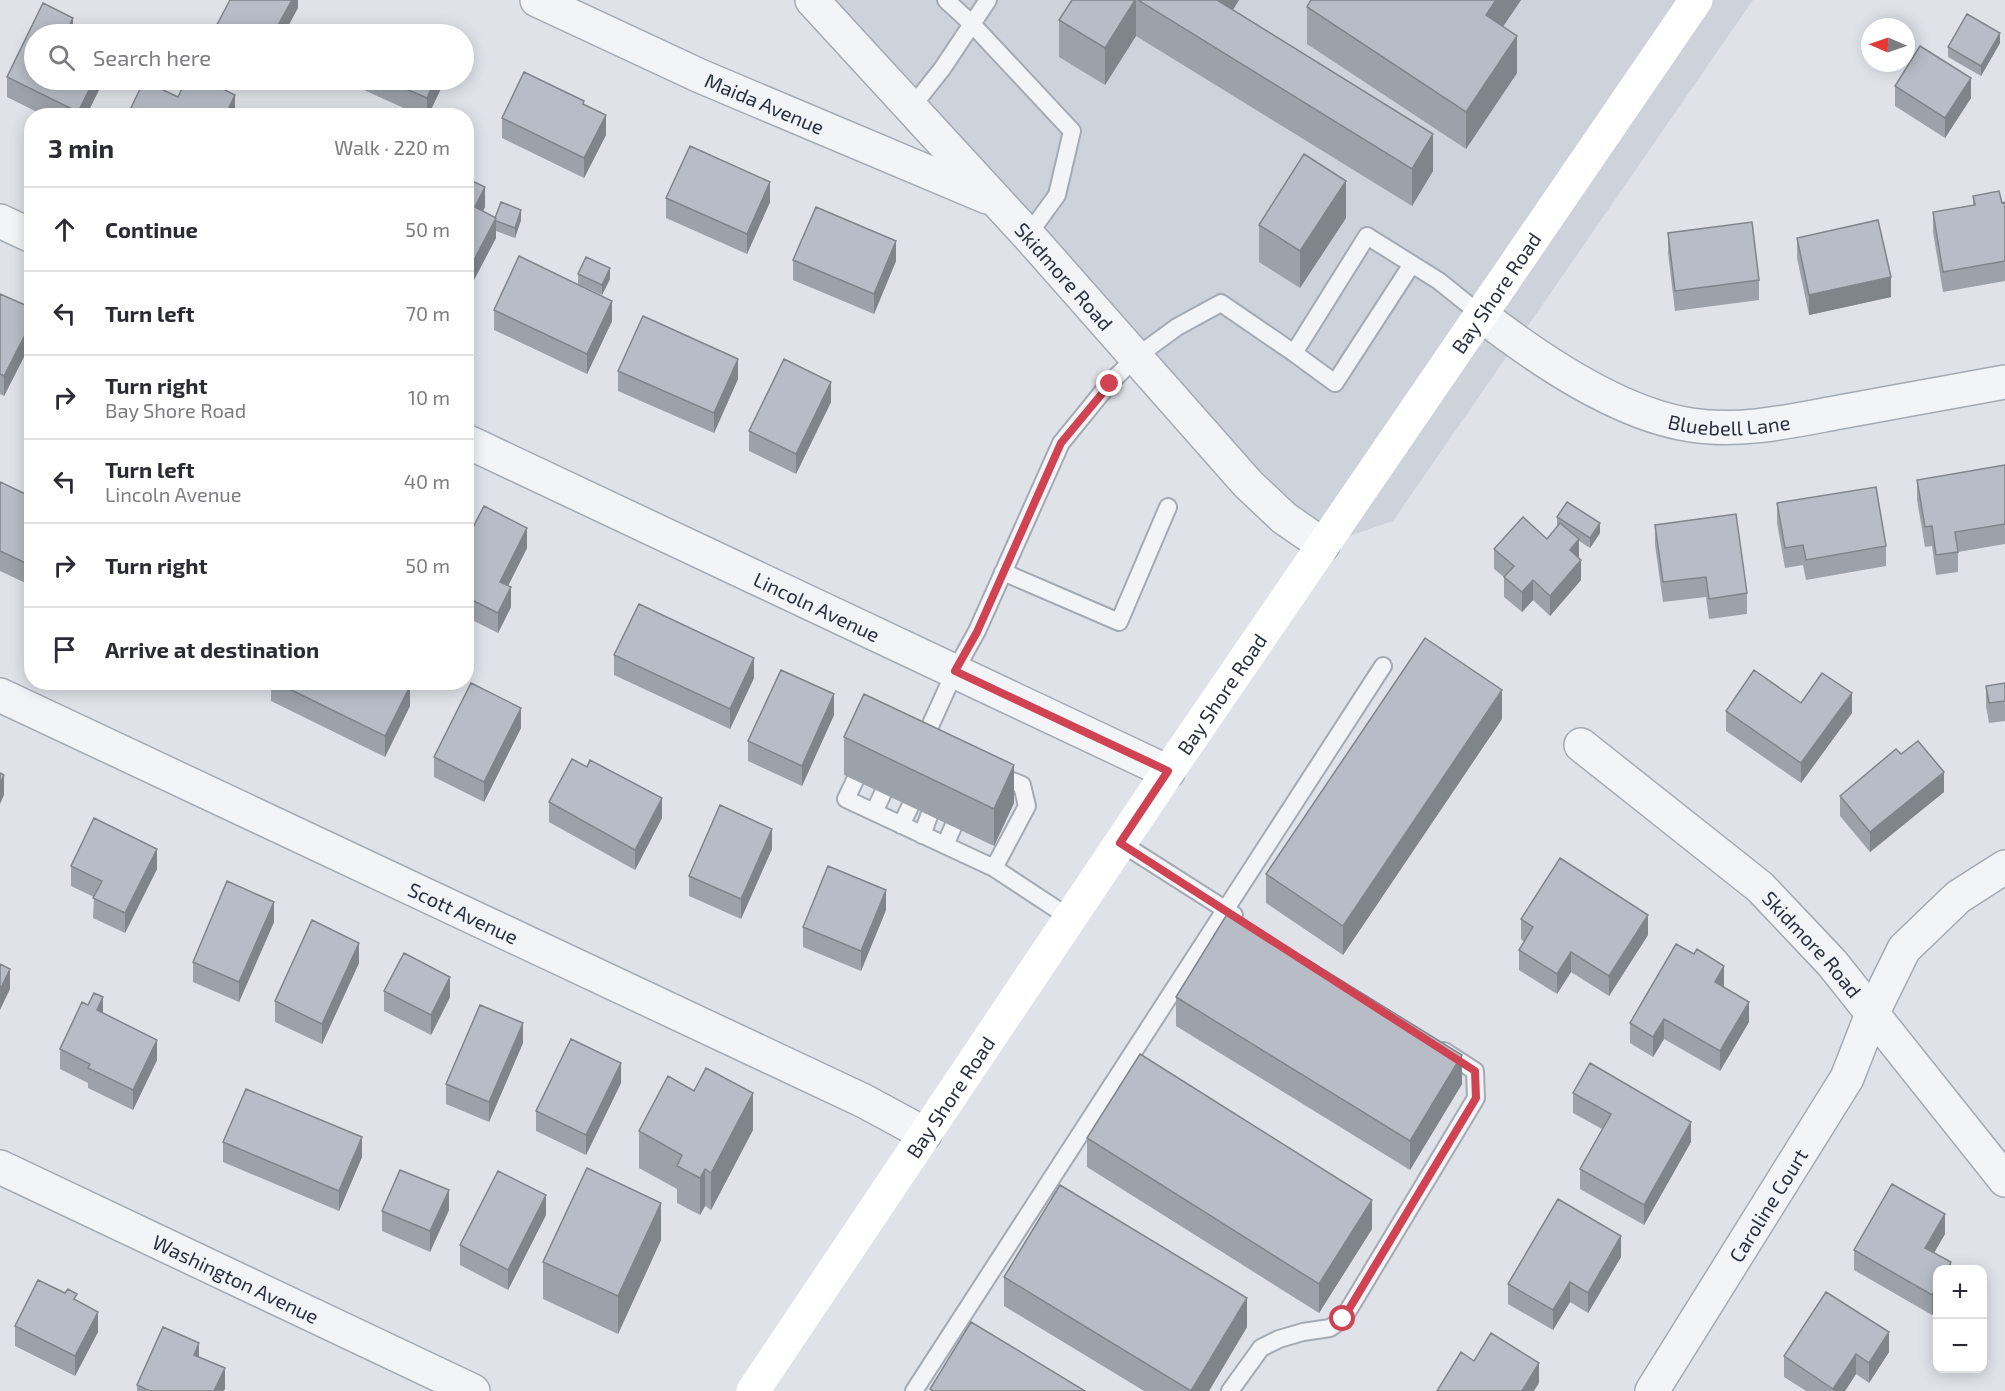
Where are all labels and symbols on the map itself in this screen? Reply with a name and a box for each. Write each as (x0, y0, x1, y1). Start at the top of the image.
north arrow (1861, 18, 1915, 72)
street label: Maida Avenue (701, 68, 828, 139)
street label: Skidmore Road (1010, 217, 1118, 335)
street label: Bay Shore Road (1446, 228, 1546, 358)
route end (1096, 370, 1122, 396)
street label: Bluebell Lane (1666, 409, 1792, 440)
street label: Lincoln Avenue (750, 567, 884, 646)
street label: Bay Shore Road (1172, 629, 1271, 759)
street label: Scott Avenue (405, 877, 522, 949)
street label: Skidmore Road (1758, 886, 1867, 1002)
street label: Bay Shore Road (901, 1032, 999, 1162)
street label: Caroline Court (1723, 1144, 1812, 1266)
street label: Washington Avenue (149, 1229, 323, 1328)
route start (1329, 1305, 1355, 1331)

